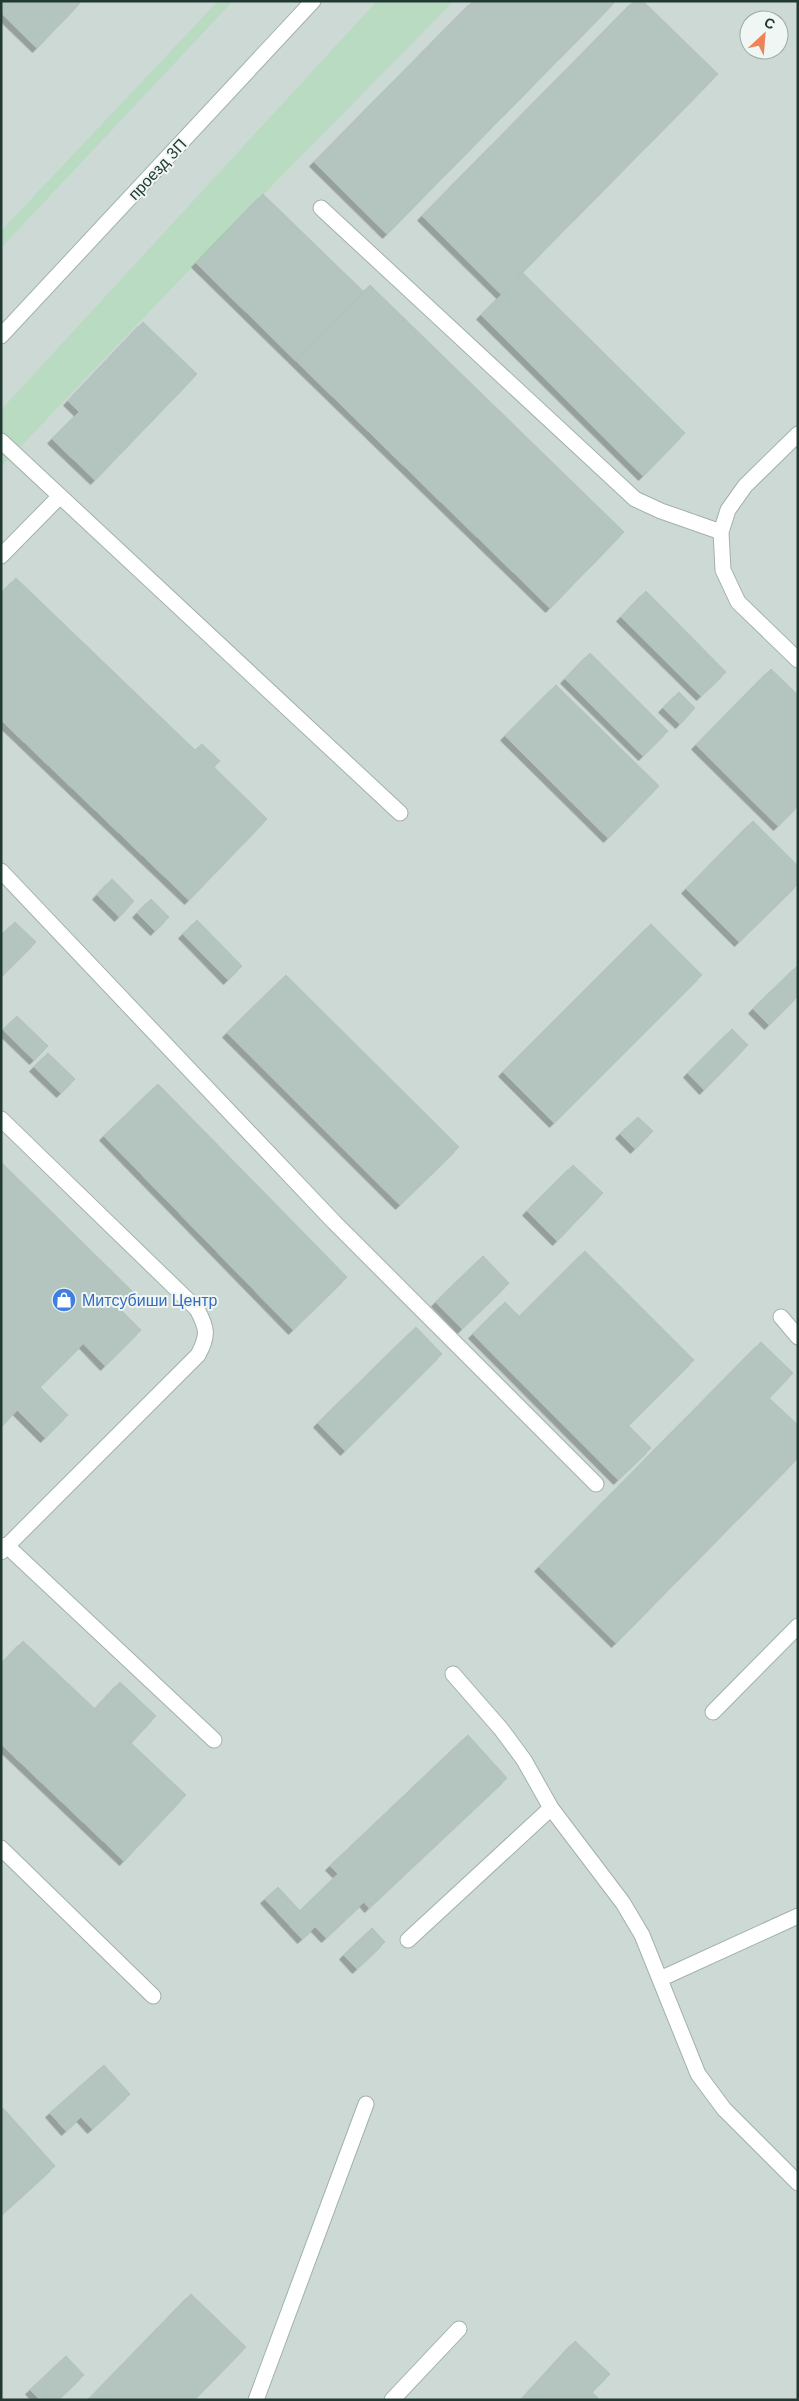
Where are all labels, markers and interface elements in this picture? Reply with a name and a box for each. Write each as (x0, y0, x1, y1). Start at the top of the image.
north arrow (739, 10, 789, 60)
text: С (761, 13, 778, 34)
street label: проезд 3П (124, 134, 191, 204)
shop icon: Митсубиши Центр (51, 1287, 77, 1313)
place label: Митсубиши Центр (82, 1290, 218, 1311)

